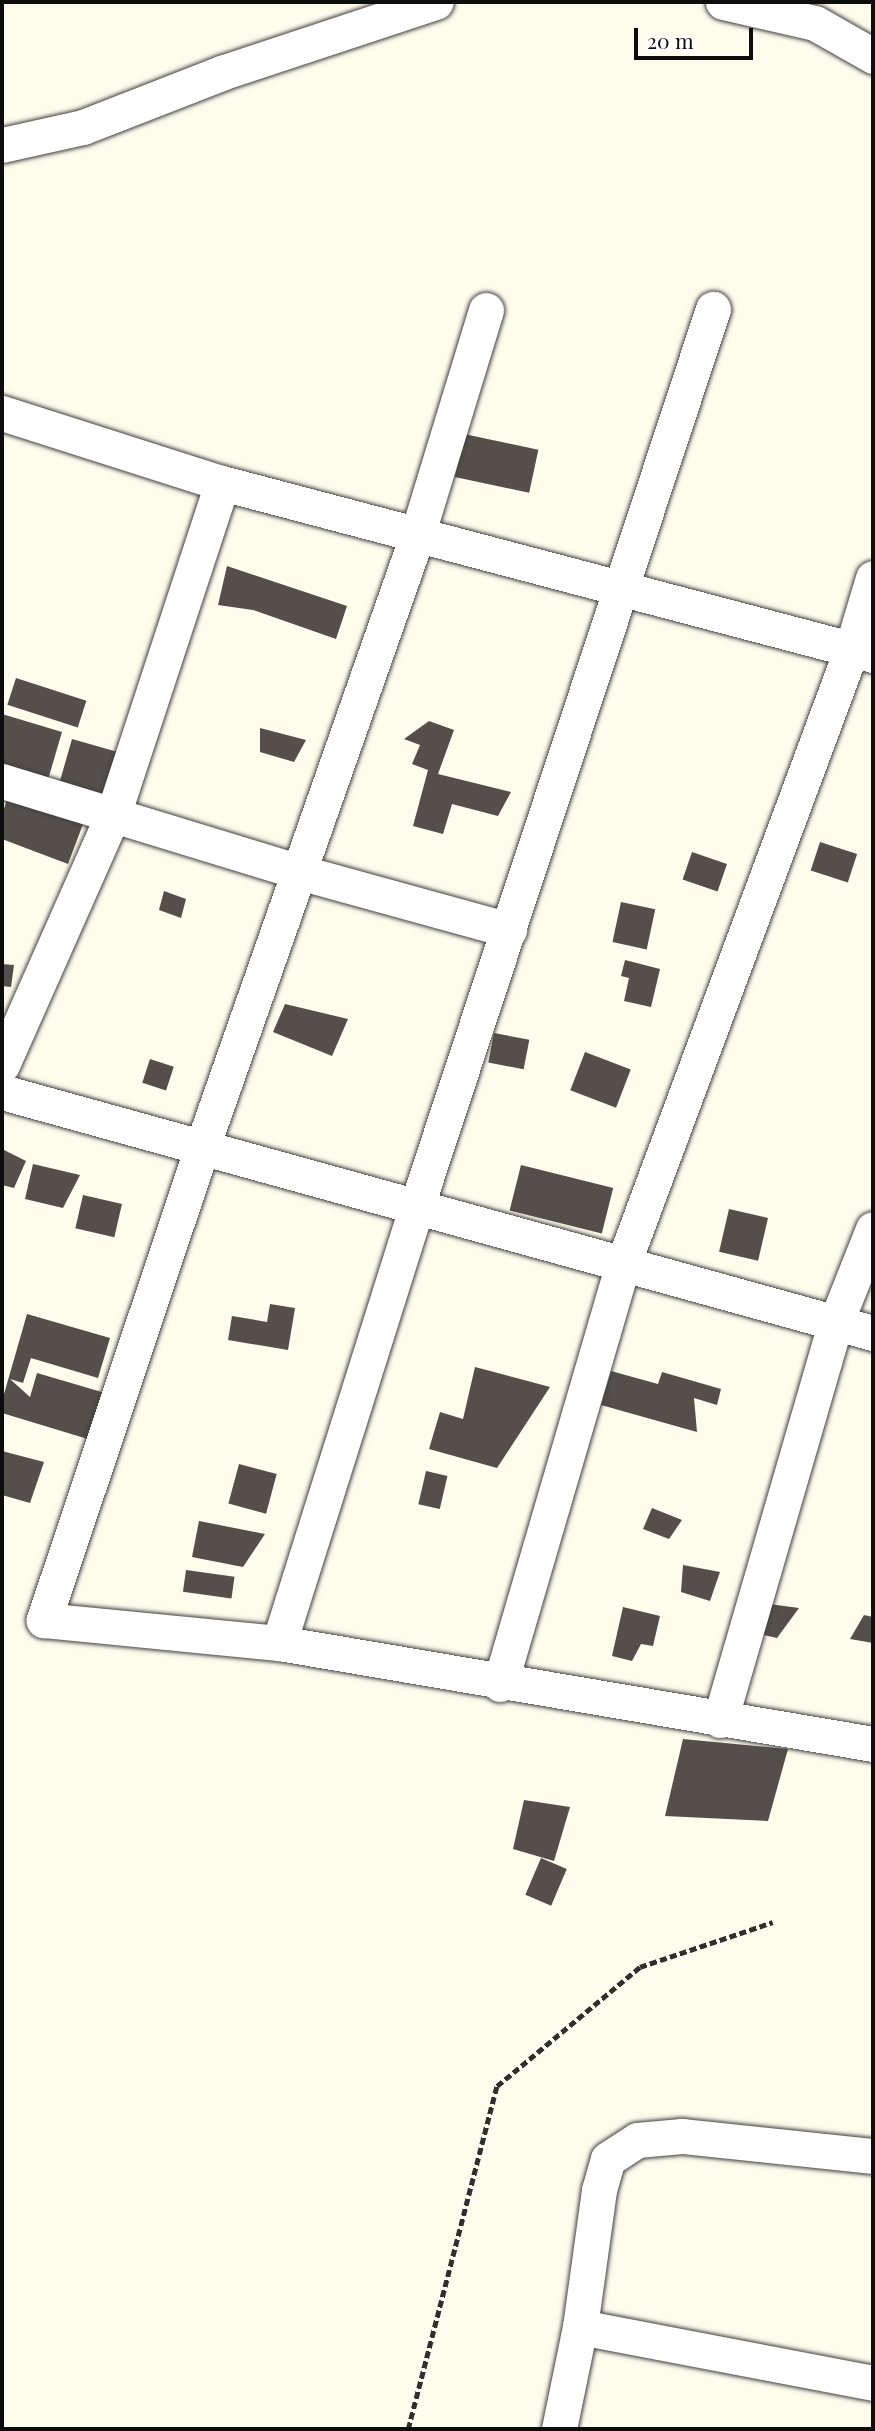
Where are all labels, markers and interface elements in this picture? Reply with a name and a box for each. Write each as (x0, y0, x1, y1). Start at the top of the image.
scale bar (637, 14, 756, 58)
text: 20 m (647, 26, 694, 54)

